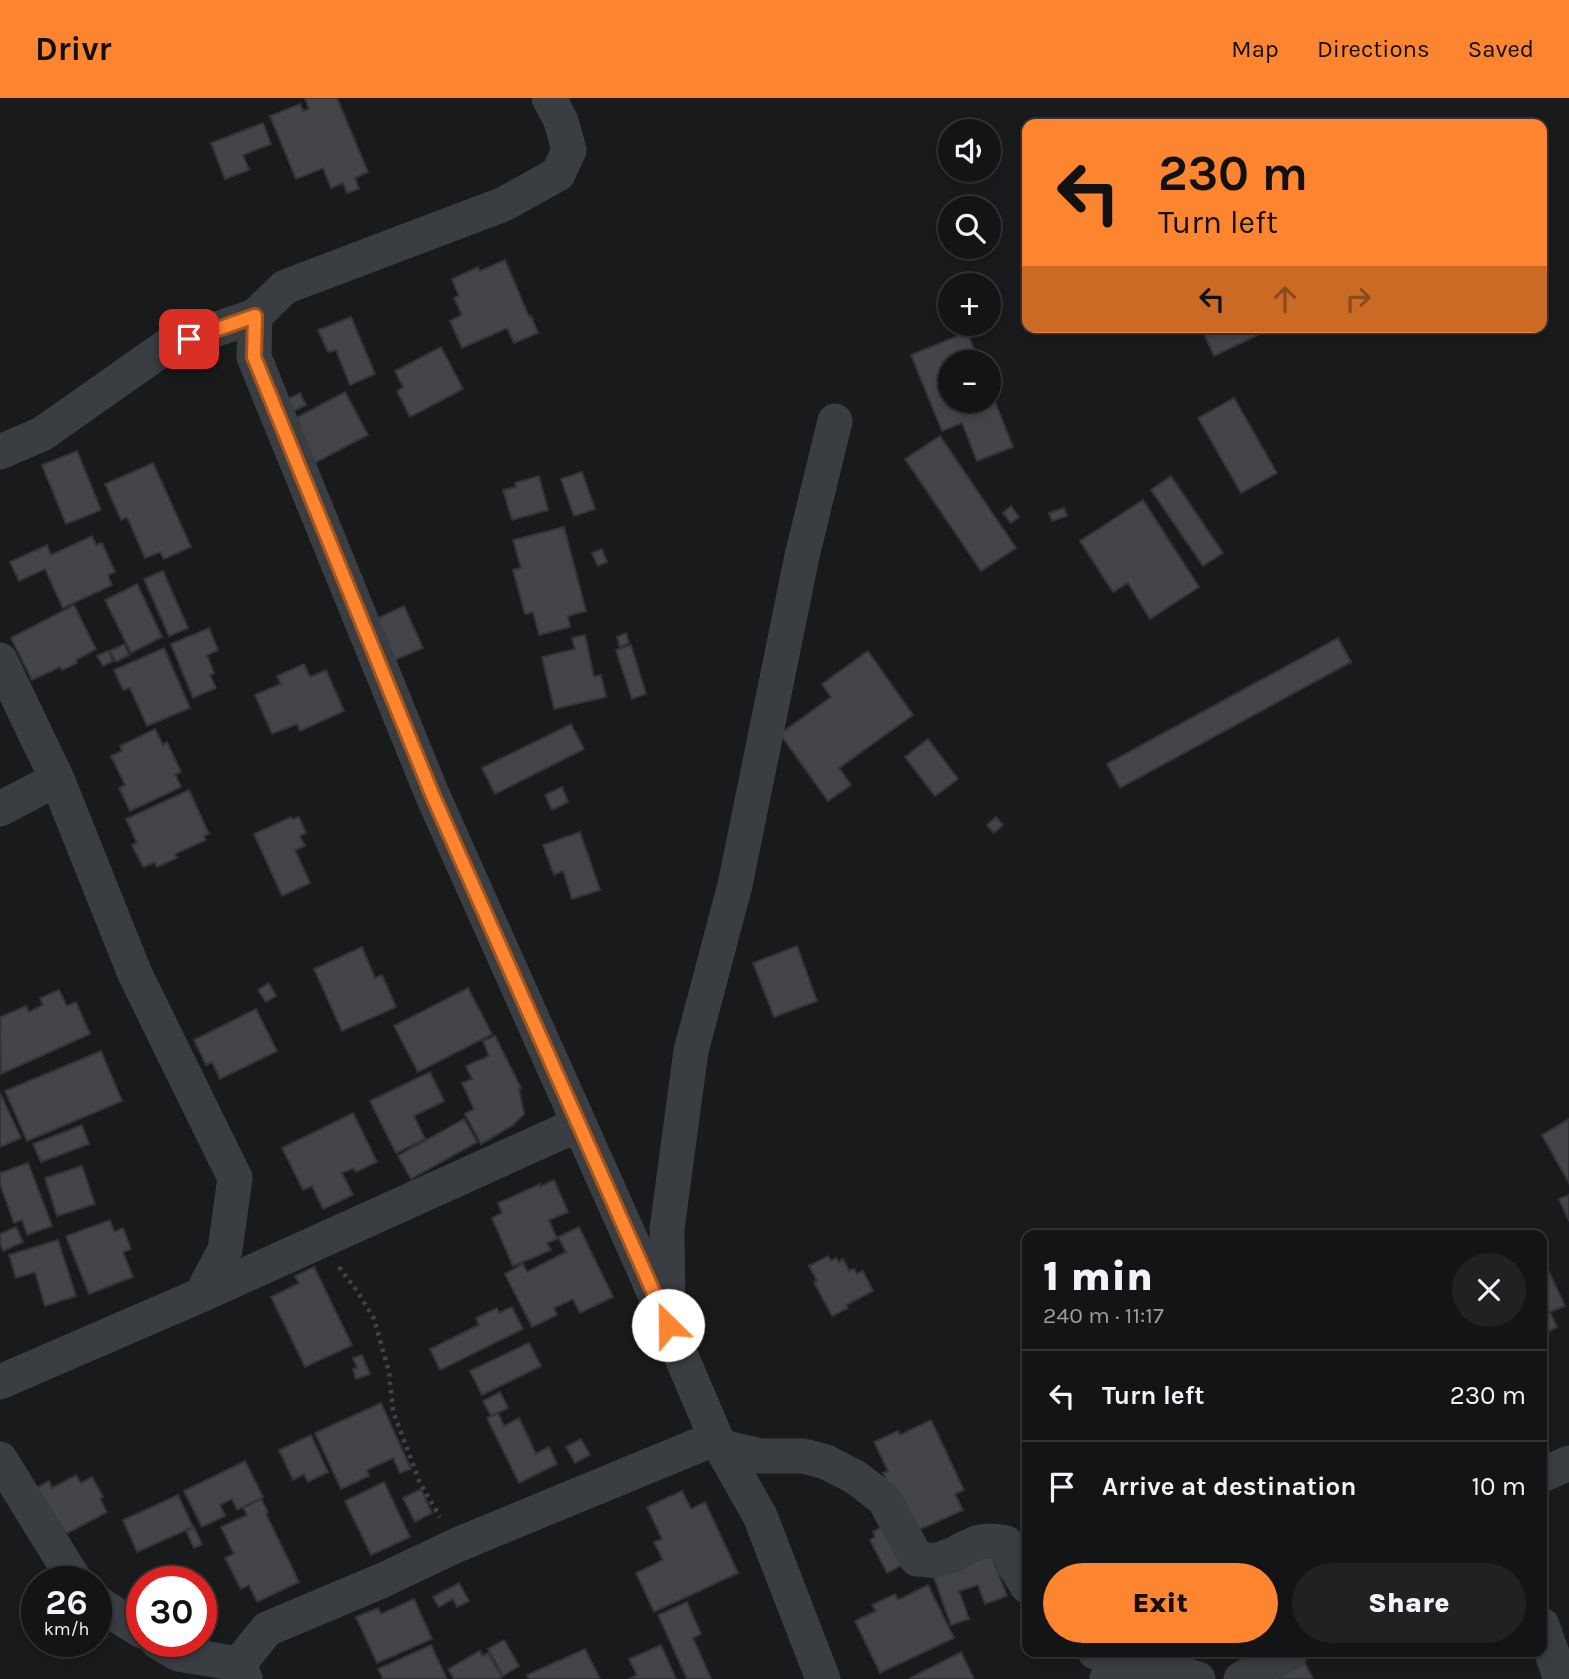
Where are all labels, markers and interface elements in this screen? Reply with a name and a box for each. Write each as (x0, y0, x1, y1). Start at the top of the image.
text: Drivr (35, 30, 112, 68)
text: Map (1231, 35, 1279, 63)
text: Directions (1317, 35, 1430, 63)
text: Saved (1468, 35, 1534, 63)
map controls (938, 119, 1001, 413)
button: sound (938, 119, 1001, 182)
text: 230 m (1158, 145, 1308, 202)
icon: left (1043, 147, 1134, 238)
button: search (938, 196, 1001, 259)
text: Turn left (1158, 204, 1278, 241)
button: + (938, 273, 1001, 336)
icon: left (1193, 280, 1231, 318)
icon: ahead (1266, 280, 1304, 318)
icon: right (1339, 280, 1377, 318)
pin (159, 309, 219, 369)
icon: arrive (170, 320, 208, 358)
button: − (938, 350, 1001, 413)
text: 1 min (1043, 1251, 1153, 1301)
button: close (1452, 1253, 1526, 1327)
position arrow (631, 1288, 705, 1362)
text: 240 m · 11:17 (1043, 1302, 1164, 1329)
icon: left (1043, 1377, 1081, 1415)
text: Turn left (1102, 1380, 1204, 1411)
text: 230 m (1450, 1380, 1526, 1411)
icon: arrive (1043, 1468, 1081, 1506)
text: Arrive at destination (1102, 1471, 1356, 1502)
text: 10 m (1471, 1471, 1526, 1502)
button: Exit (1043, 1563, 1278, 1643)
button: Share (1292, 1563, 1526, 1643)
speed limit sign: 30 (126, 1566, 217, 1657)
text: 26 (45, 1582, 88, 1623)
text: km/h (44, 1618, 89, 1640)

